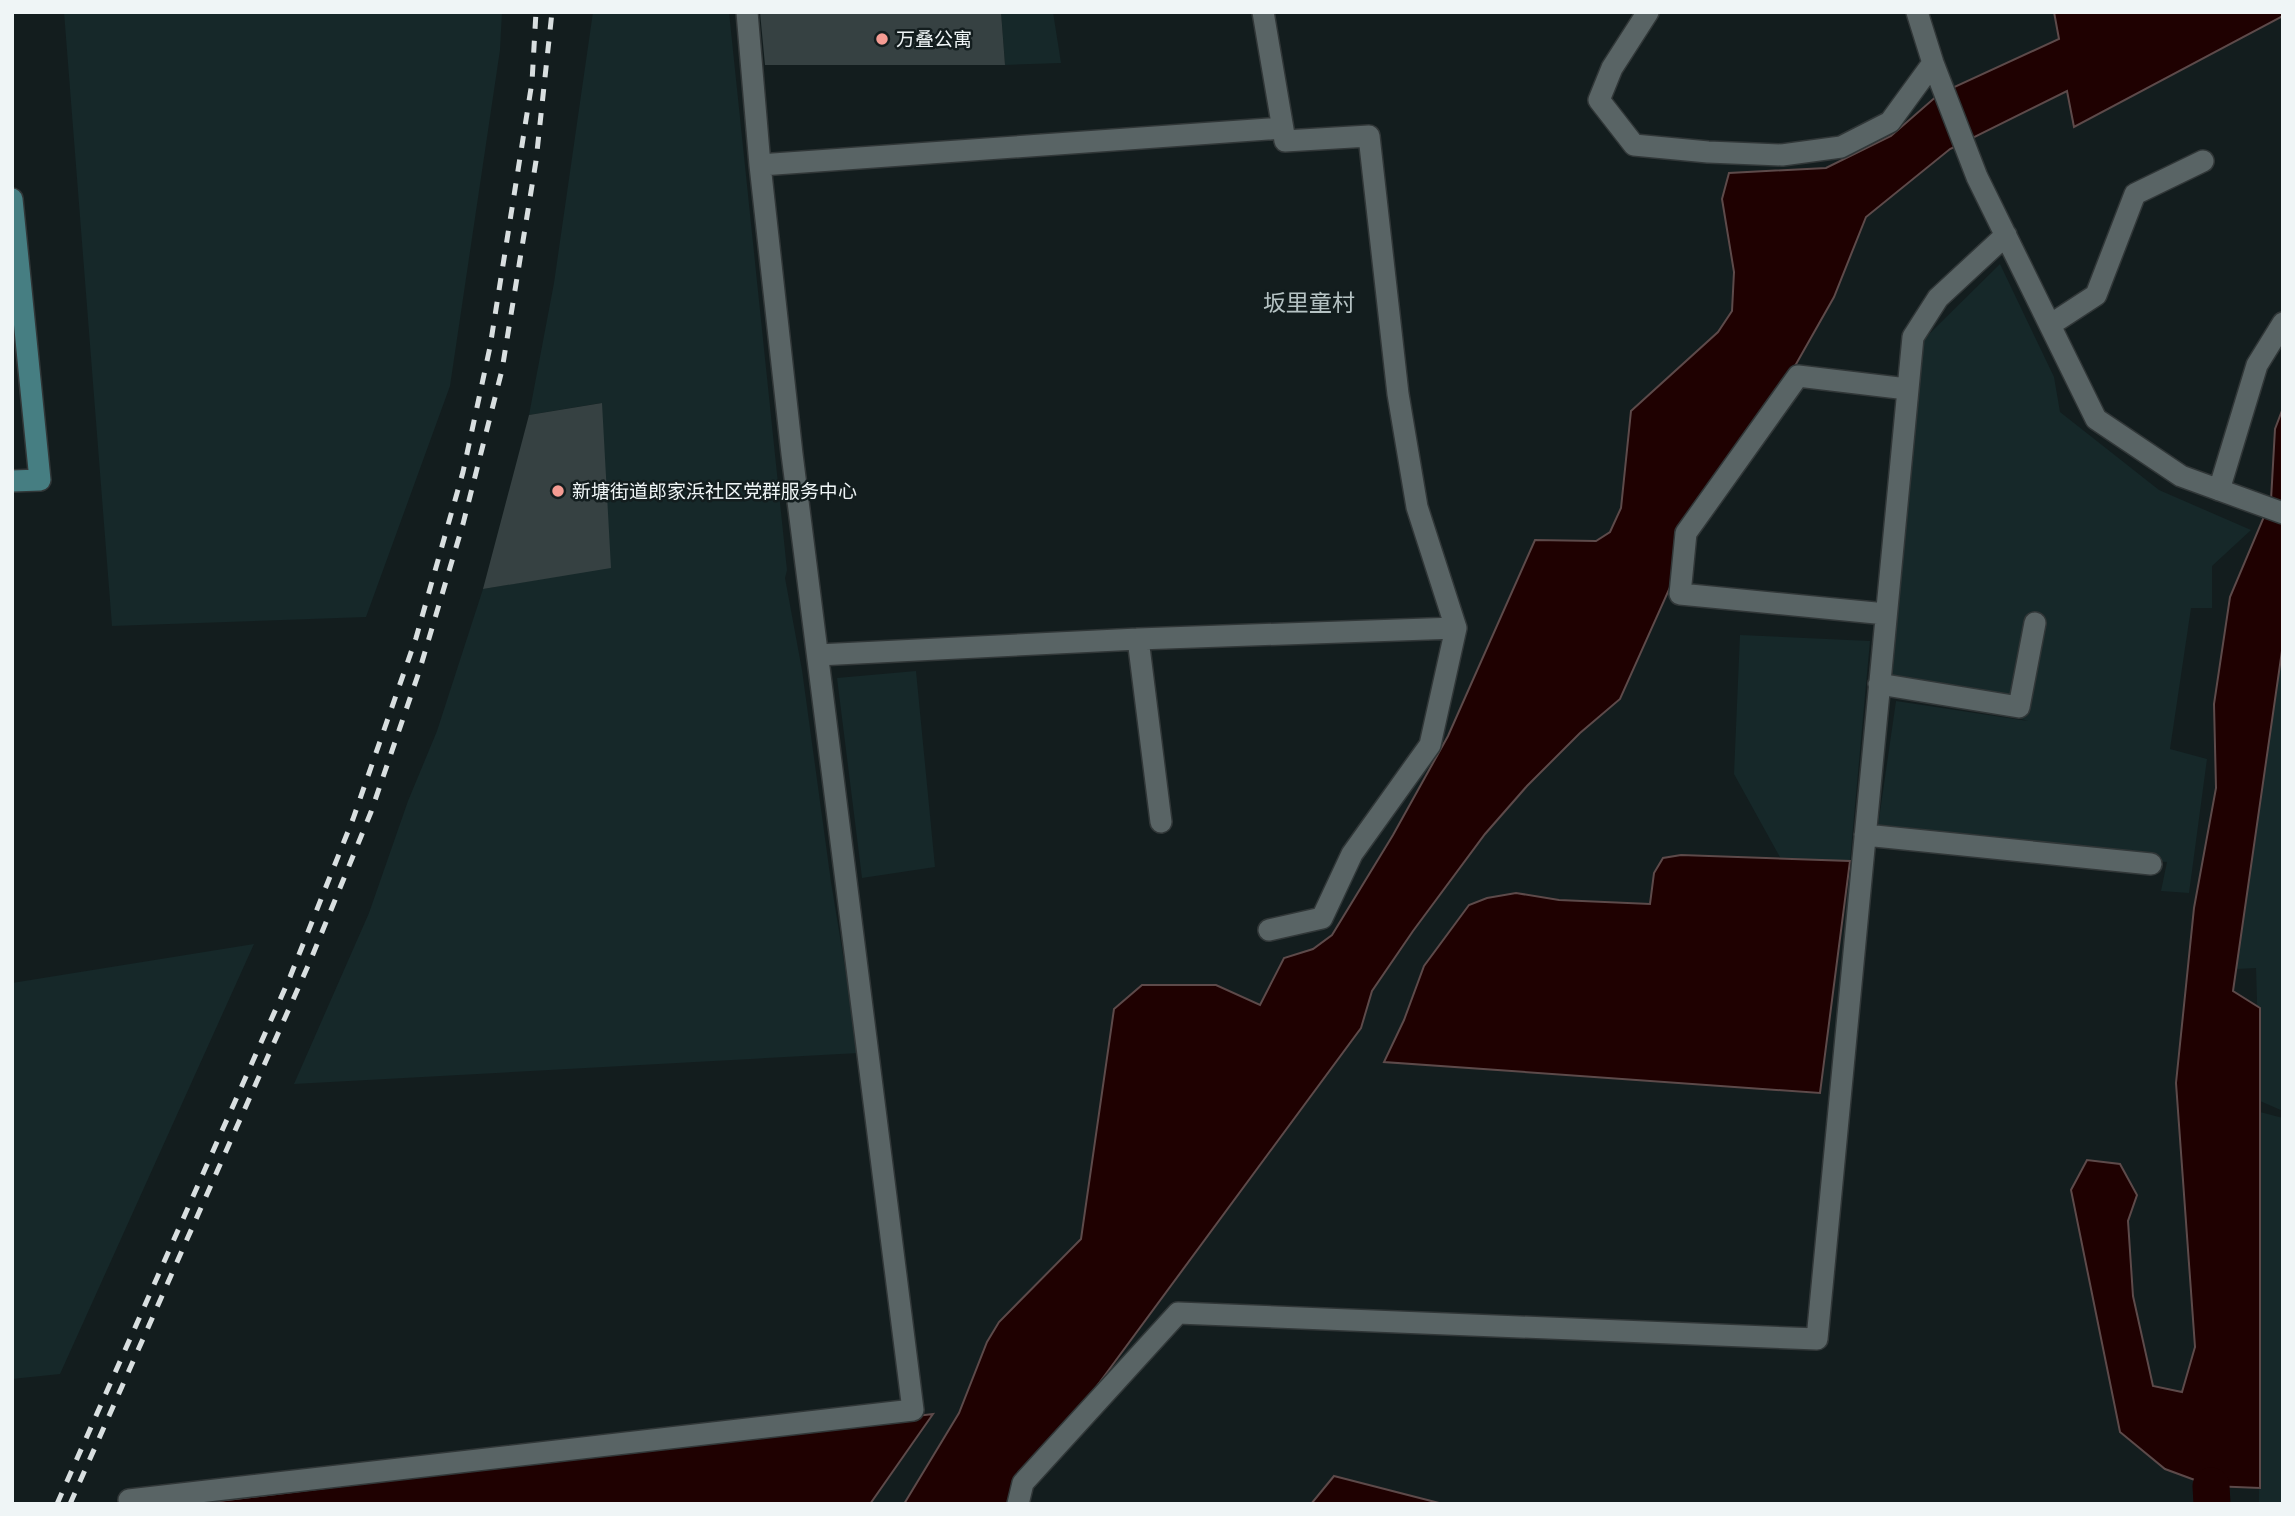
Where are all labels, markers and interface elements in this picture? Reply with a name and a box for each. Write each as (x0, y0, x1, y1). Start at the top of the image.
place label: 万叠公寓 (896, 28, 972, 50)
marker: 万叠公寓 (874, 31, 890, 47)
district label: 坂里童村 (1263, 290, 1355, 315)
place label: 新塘街道郎家浜社区党群服务中心 (572, 480, 857, 502)
marker: 新塘街道郎家浜社区党群服务中心 (550, 483, 566, 499)

